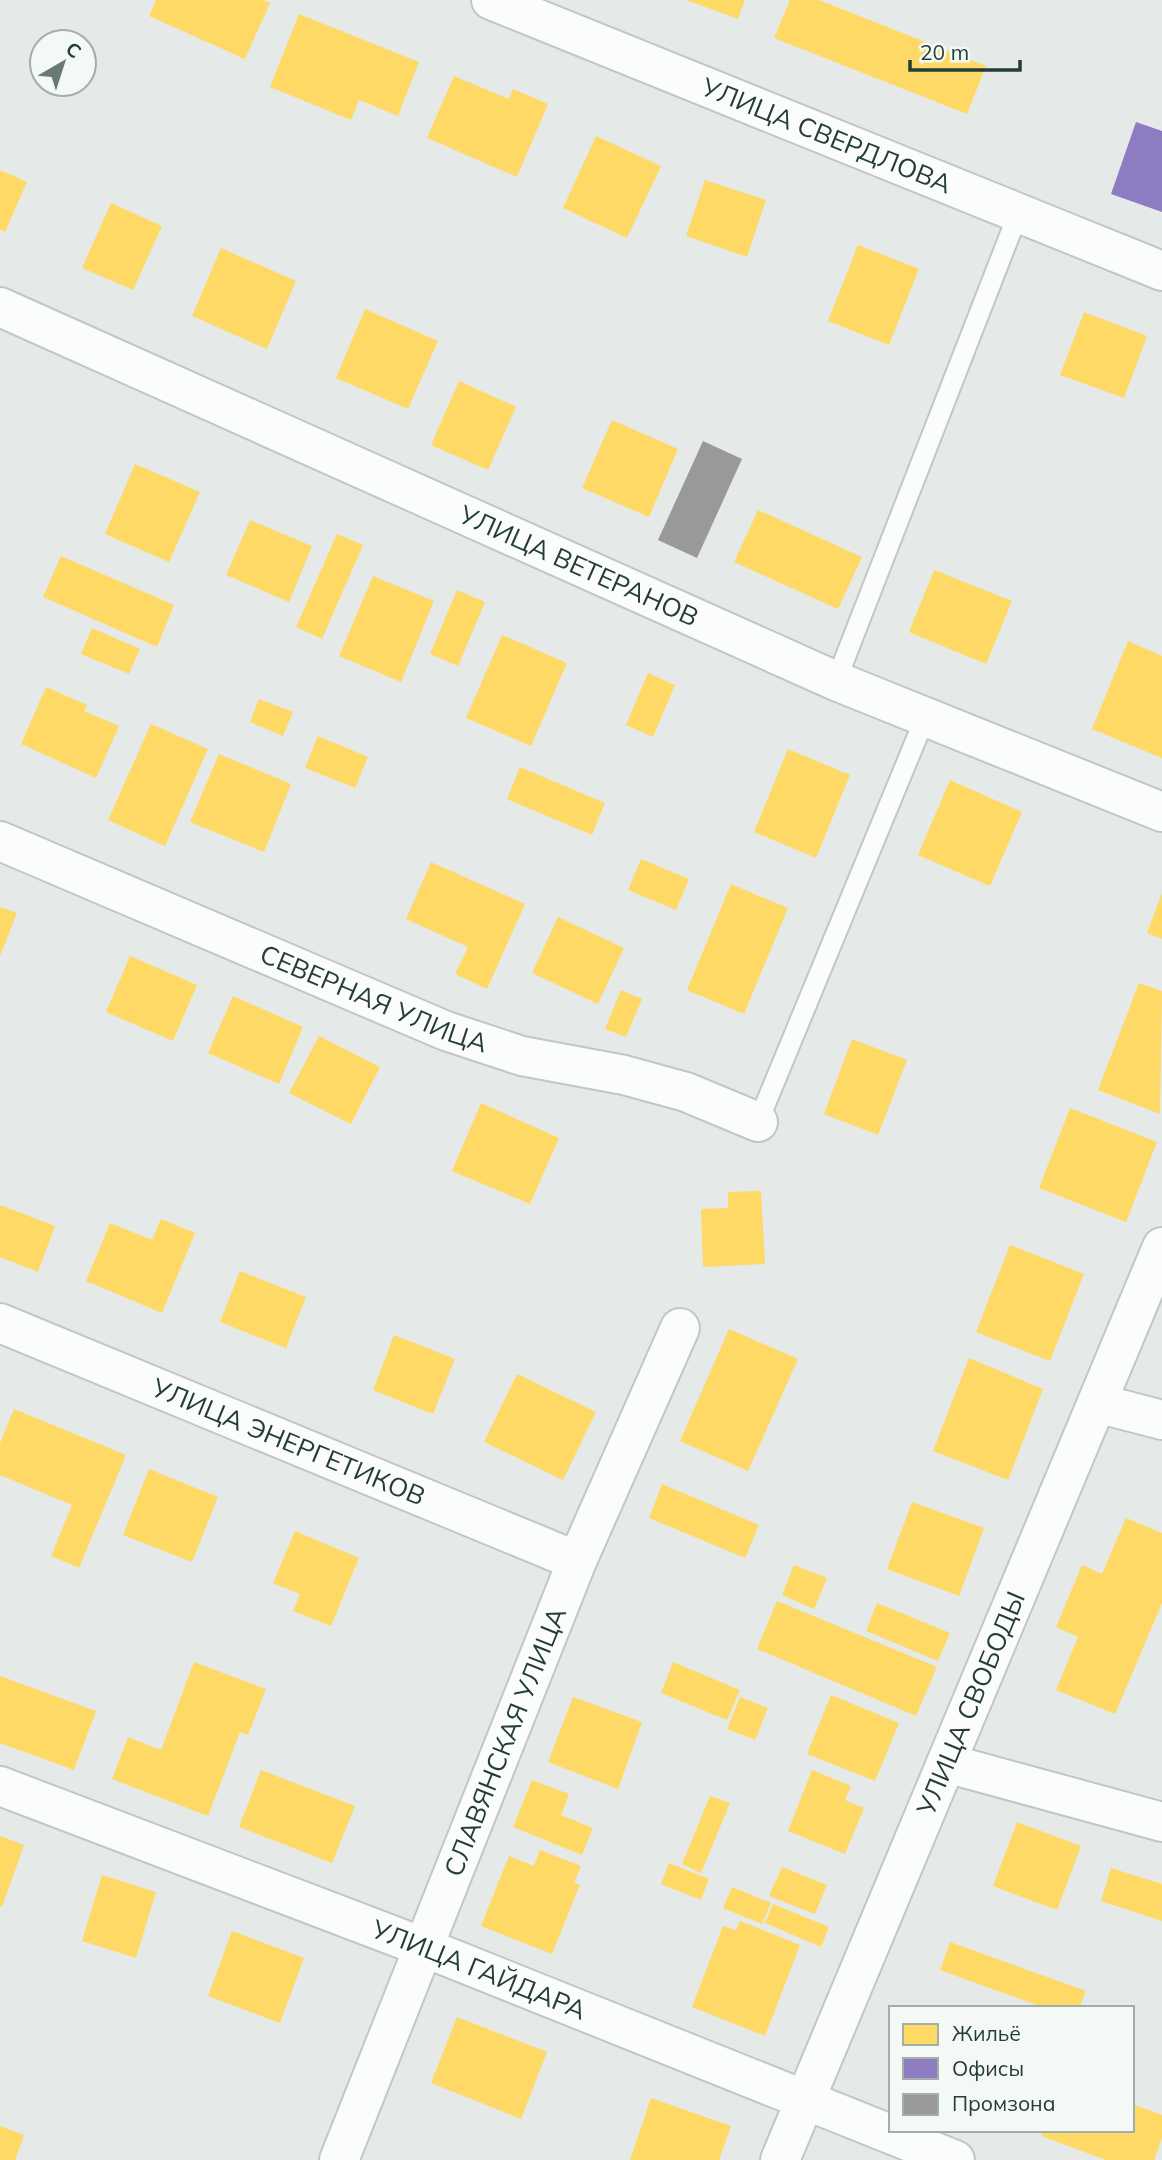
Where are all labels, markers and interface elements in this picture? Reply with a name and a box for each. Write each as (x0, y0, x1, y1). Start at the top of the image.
north arrow (28, 28, 98, 98)
scale bar (910, 28, 1020, 72)
text: С (61, 36, 86, 63)
text: 20 m (920, 39, 969, 65)
street label: УЛИЦА СВЕРДЛОВА (696, 69, 957, 200)
street label: УЛИЦА ВЕТЕРАНОВ (453, 497, 704, 633)
street label: СЕВЕРНАЯ УЛИЦА (255, 937, 492, 1060)
street label: УЛИЦА ЭНЕРГЕТИКОВ (146, 1370, 430, 1513)
street label: УЛИЦА СВОБОДЫ (909, 1586, 1032, 1821)
street label: СЛАВЯНСКАЯ УЛИЦА (436, 1602, 573, 1881)
street label: УЛИЦА ГАЙДАРА (366, 1912, 591, 2027)
legend (889, 2006, 1134, 2132)
text: Жильё (952, 2020, 1021, 2046)
text: Офисы (952, 2055, 1024, 2081)
text: Промзона (952, 2090, 1055, 2116)

